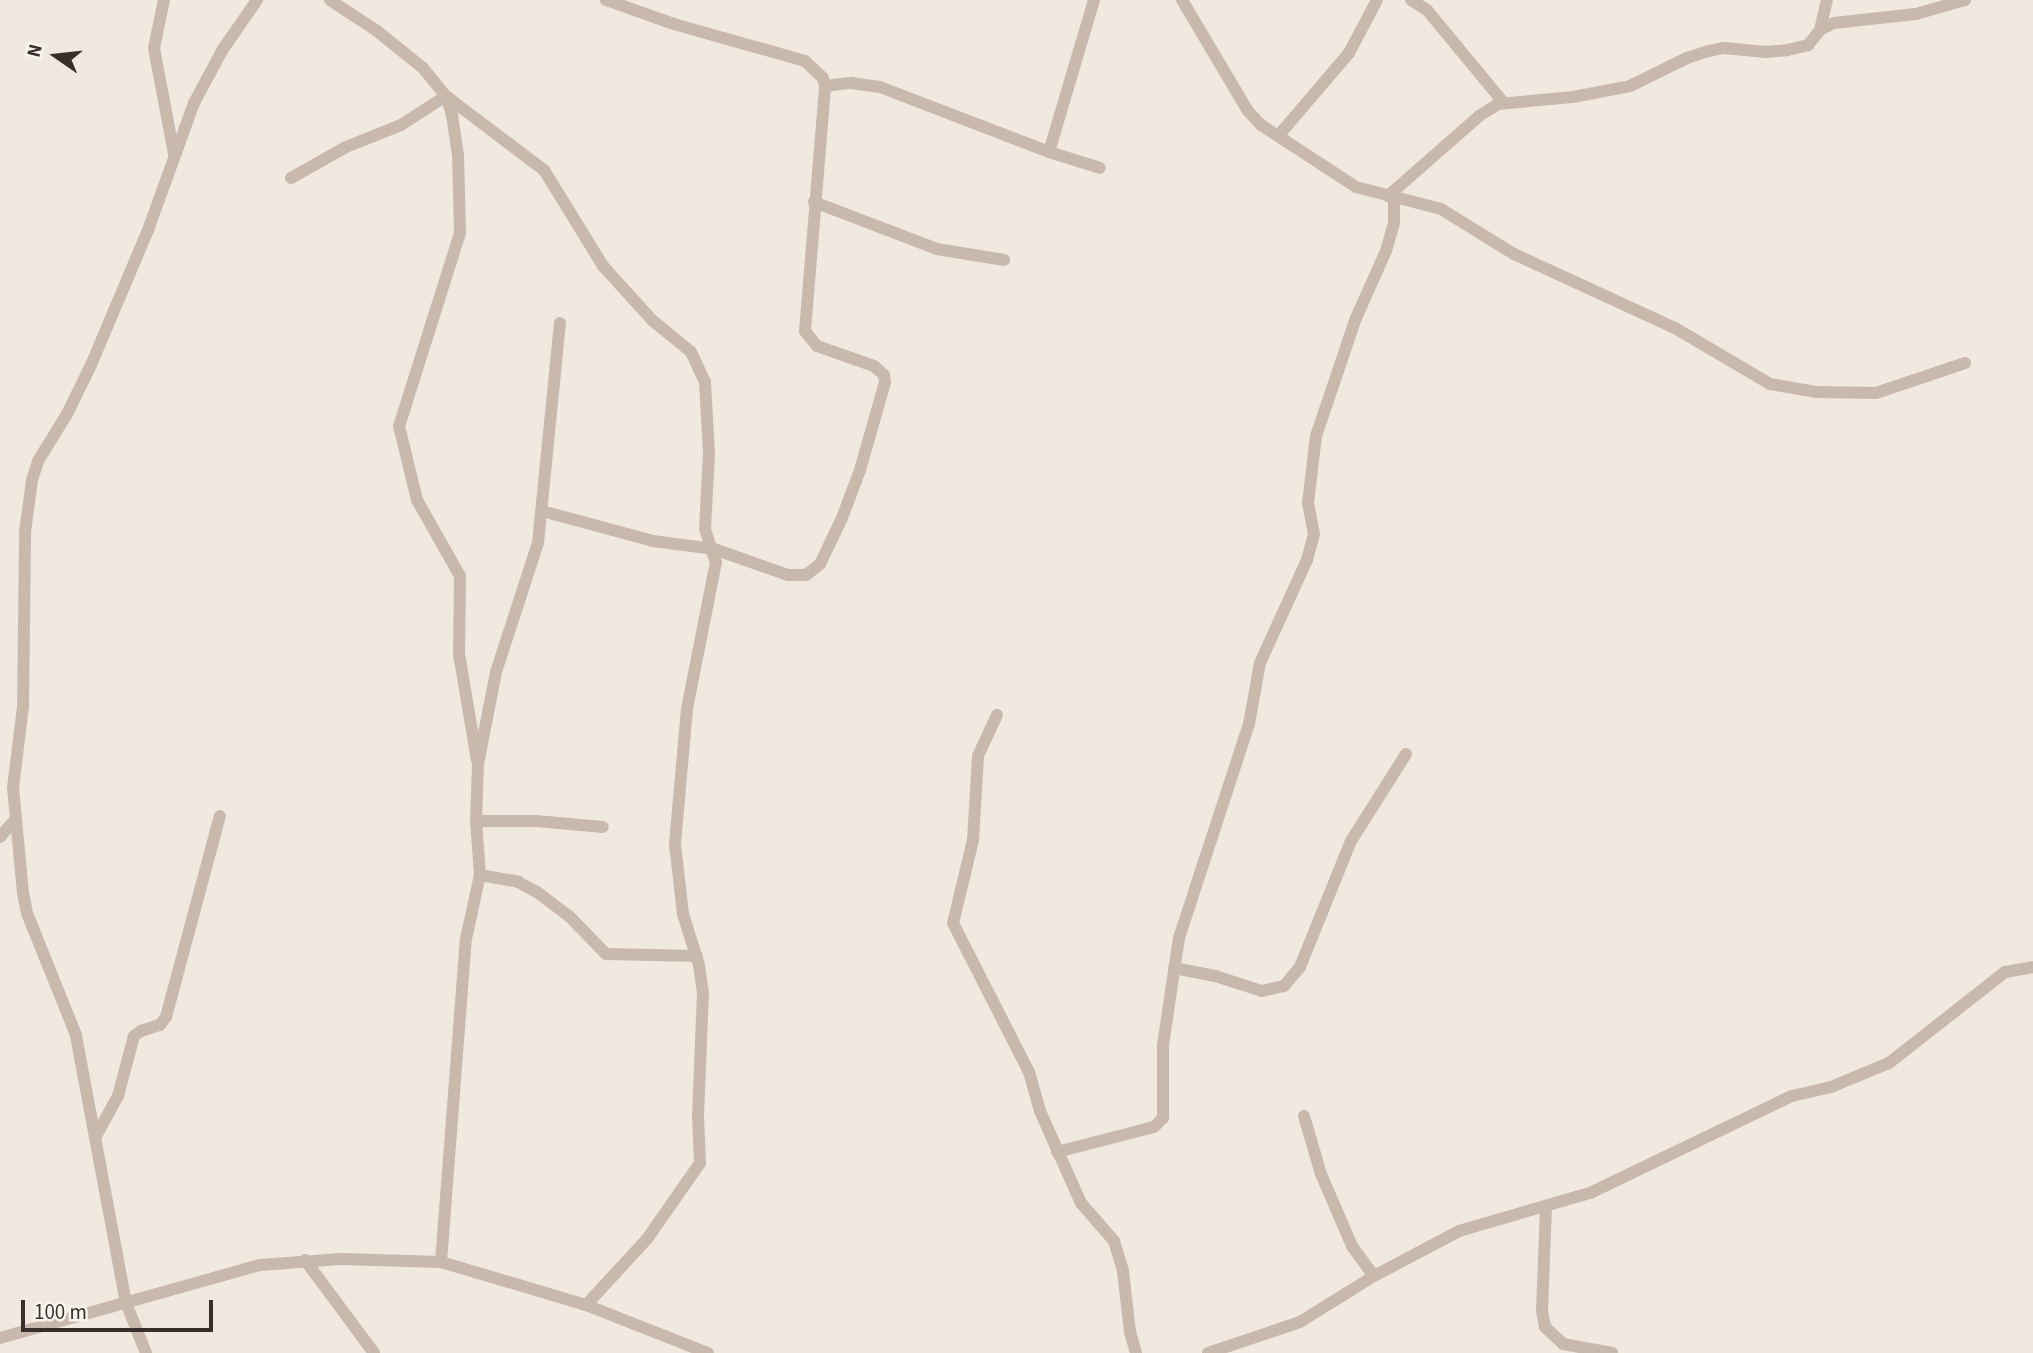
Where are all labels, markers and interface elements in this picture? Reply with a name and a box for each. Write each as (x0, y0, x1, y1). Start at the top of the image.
north arrow (21, 21, 91, 91)
text: N (21, 41, 50, 60)
scale bar (24, 1286, 217, 1330)
text: 100 m (34, 1297, 87, 1327)

